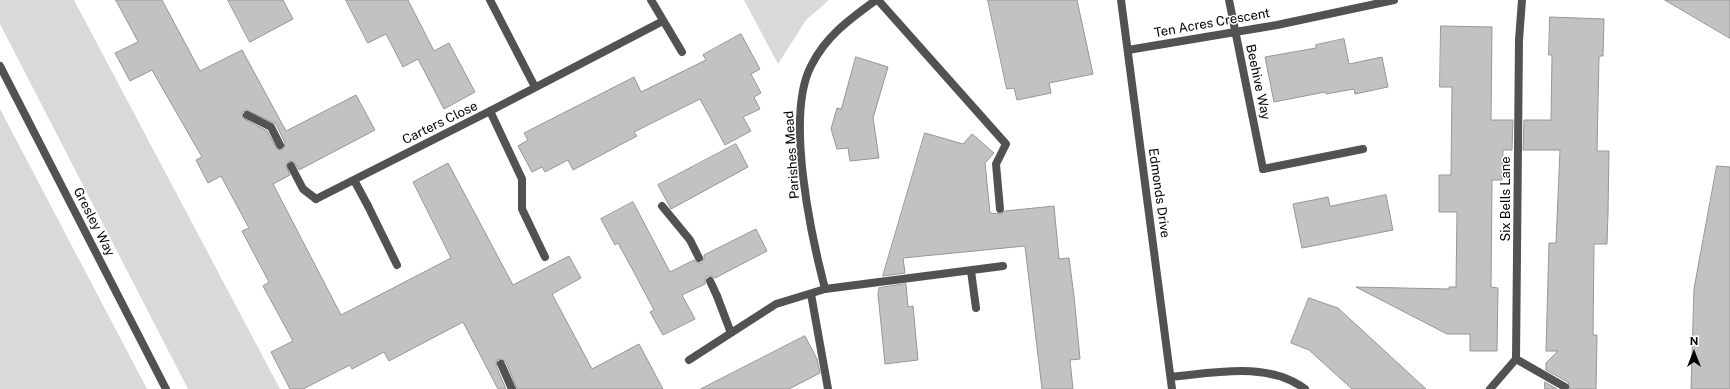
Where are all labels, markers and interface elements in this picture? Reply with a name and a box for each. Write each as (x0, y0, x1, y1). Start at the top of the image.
street label: Ten Acres Crescent (1153, 5, 1271, 41)
street label: Beehive Way (1242, 43, 1274, 121)
street label: Carters Close (400, 98, 480, 148)
street label: Parishes Mead (781, 110, 803, 200)
street label: Edmonds Drive (1145, 147, 1173, 239)
street label: Six Bells Lane (1498, 156, 1514, 242)
street label: Gresley Way (70, 185, 118, 259)
north arrow (1674, 333, 1714, 373)
text: N (1690, 335, 1698, 347)

